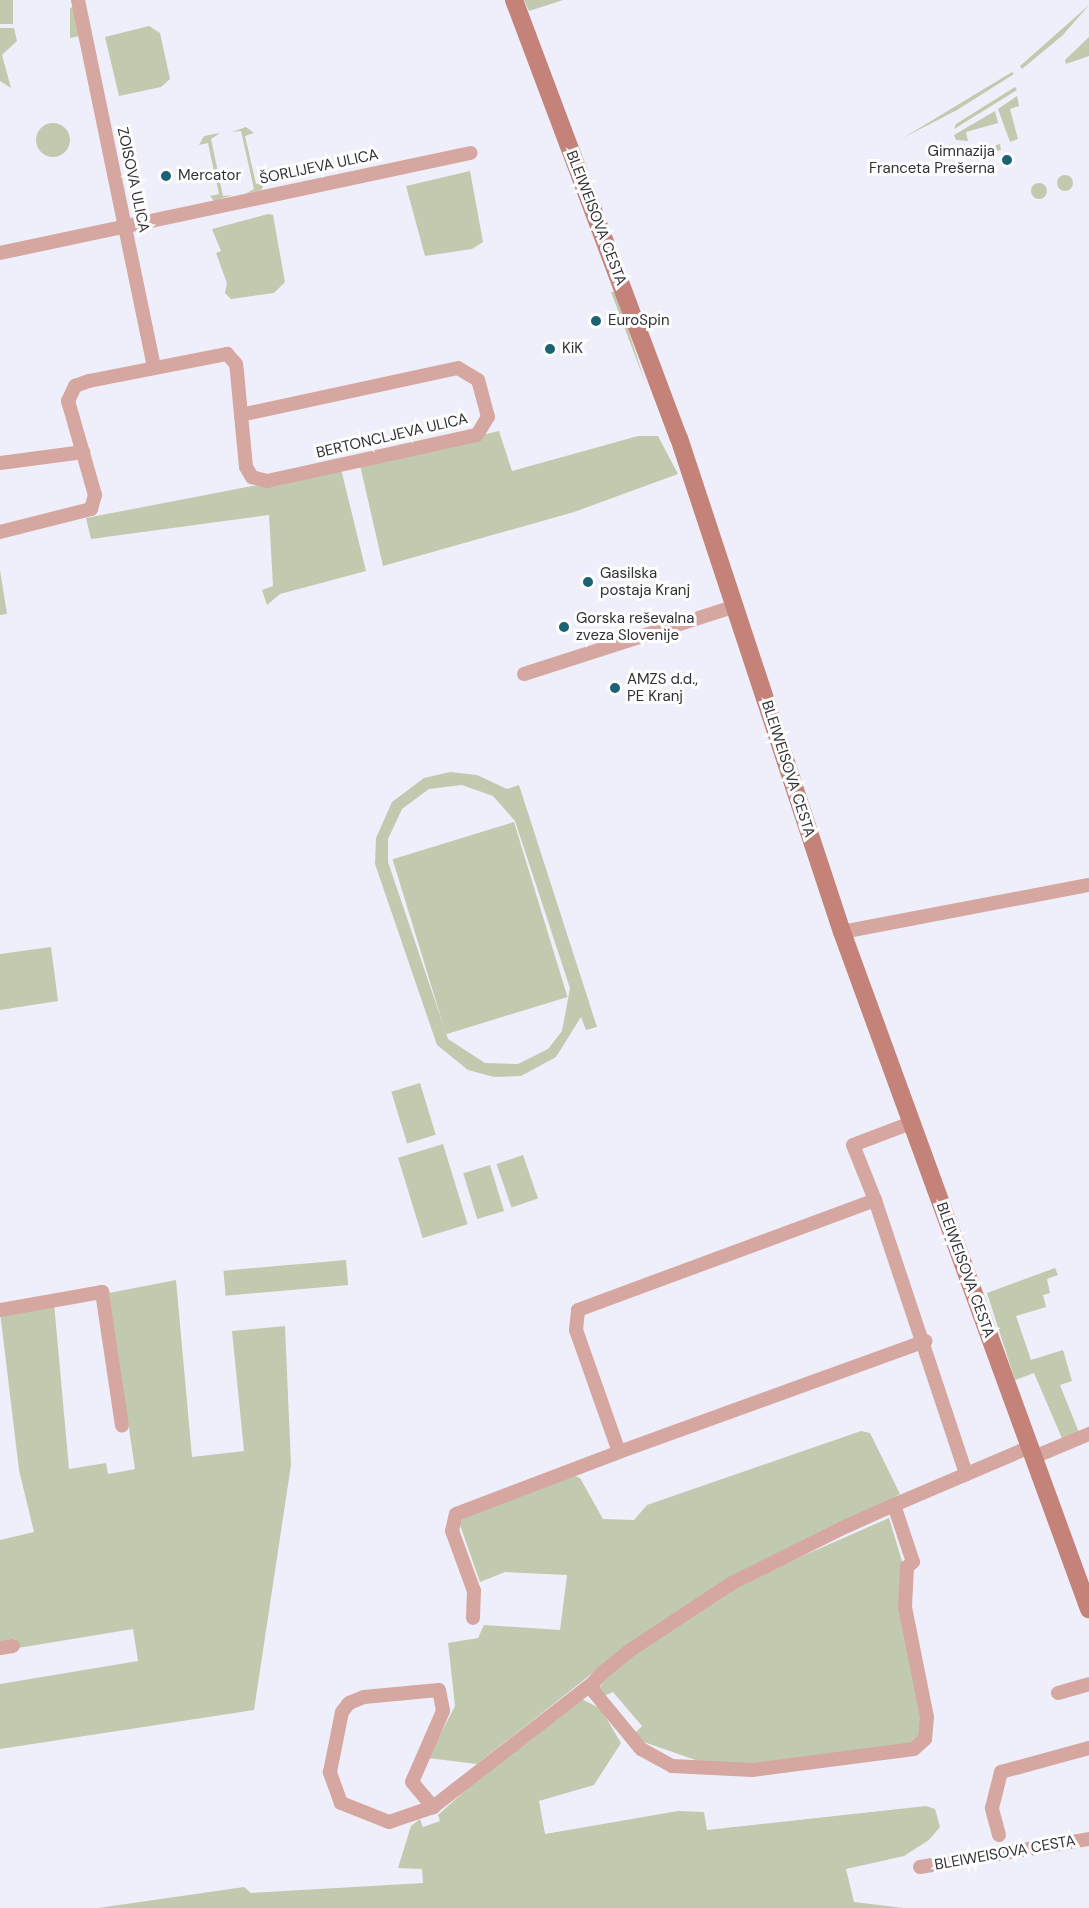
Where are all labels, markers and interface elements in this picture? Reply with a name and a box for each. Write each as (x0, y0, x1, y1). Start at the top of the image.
street label: ZOISOVA ULICA (113, 126, 153, 234)
place label: Gimnazija Franceta Prešerna (869, 142, 995, 177)
street label: ŠORLIJEVA ULICA (258, 146, 380, 188)
street label: BLEIWEISOVA CESTA (562, 148, 630, 288)
marker: Gimnazija Franceta Prešerna (1000, 153, 1014, 167)
place label: Mercator (178, 167, 241, 185)
marker: Mercator (159, 169, 173, 183)
place label: EuroSpin (608, 312, 670, 330)
marker: EuroSpin (589, 314, 603, 328)
place label: KiK (562, 340, 583, 358)
marker: KiK (543, 342, 557, 356)
street label: BERTONCLJEVA ULICA (314, 410, 470, 462)
place label: Gasilska postaja Kranj (600, 564, 690, 599)
marker: Gasilska postaja Kranj (581, 575, 595, 589)
place label: Gorska reševalna zveza Slovenije (576, 609, 694, 644)
marker: Gorska reševalna zveza Slovenije (557, 620, 571, 634)
place label: AMZS d.d., PE Kranj (627, 670, 698, 705)
marker: AMZS d.d., PE Kranj (608, 681, 622, 695)
street label: BLEIWEISOVA CESTA (757, 698, 819, 840)
street label: BLEIWEISOVA CESTA (932, 1200, 998, 1340)
street label: BLEIWEISOVA CESTA (933, 1832, 1077, 1874)

